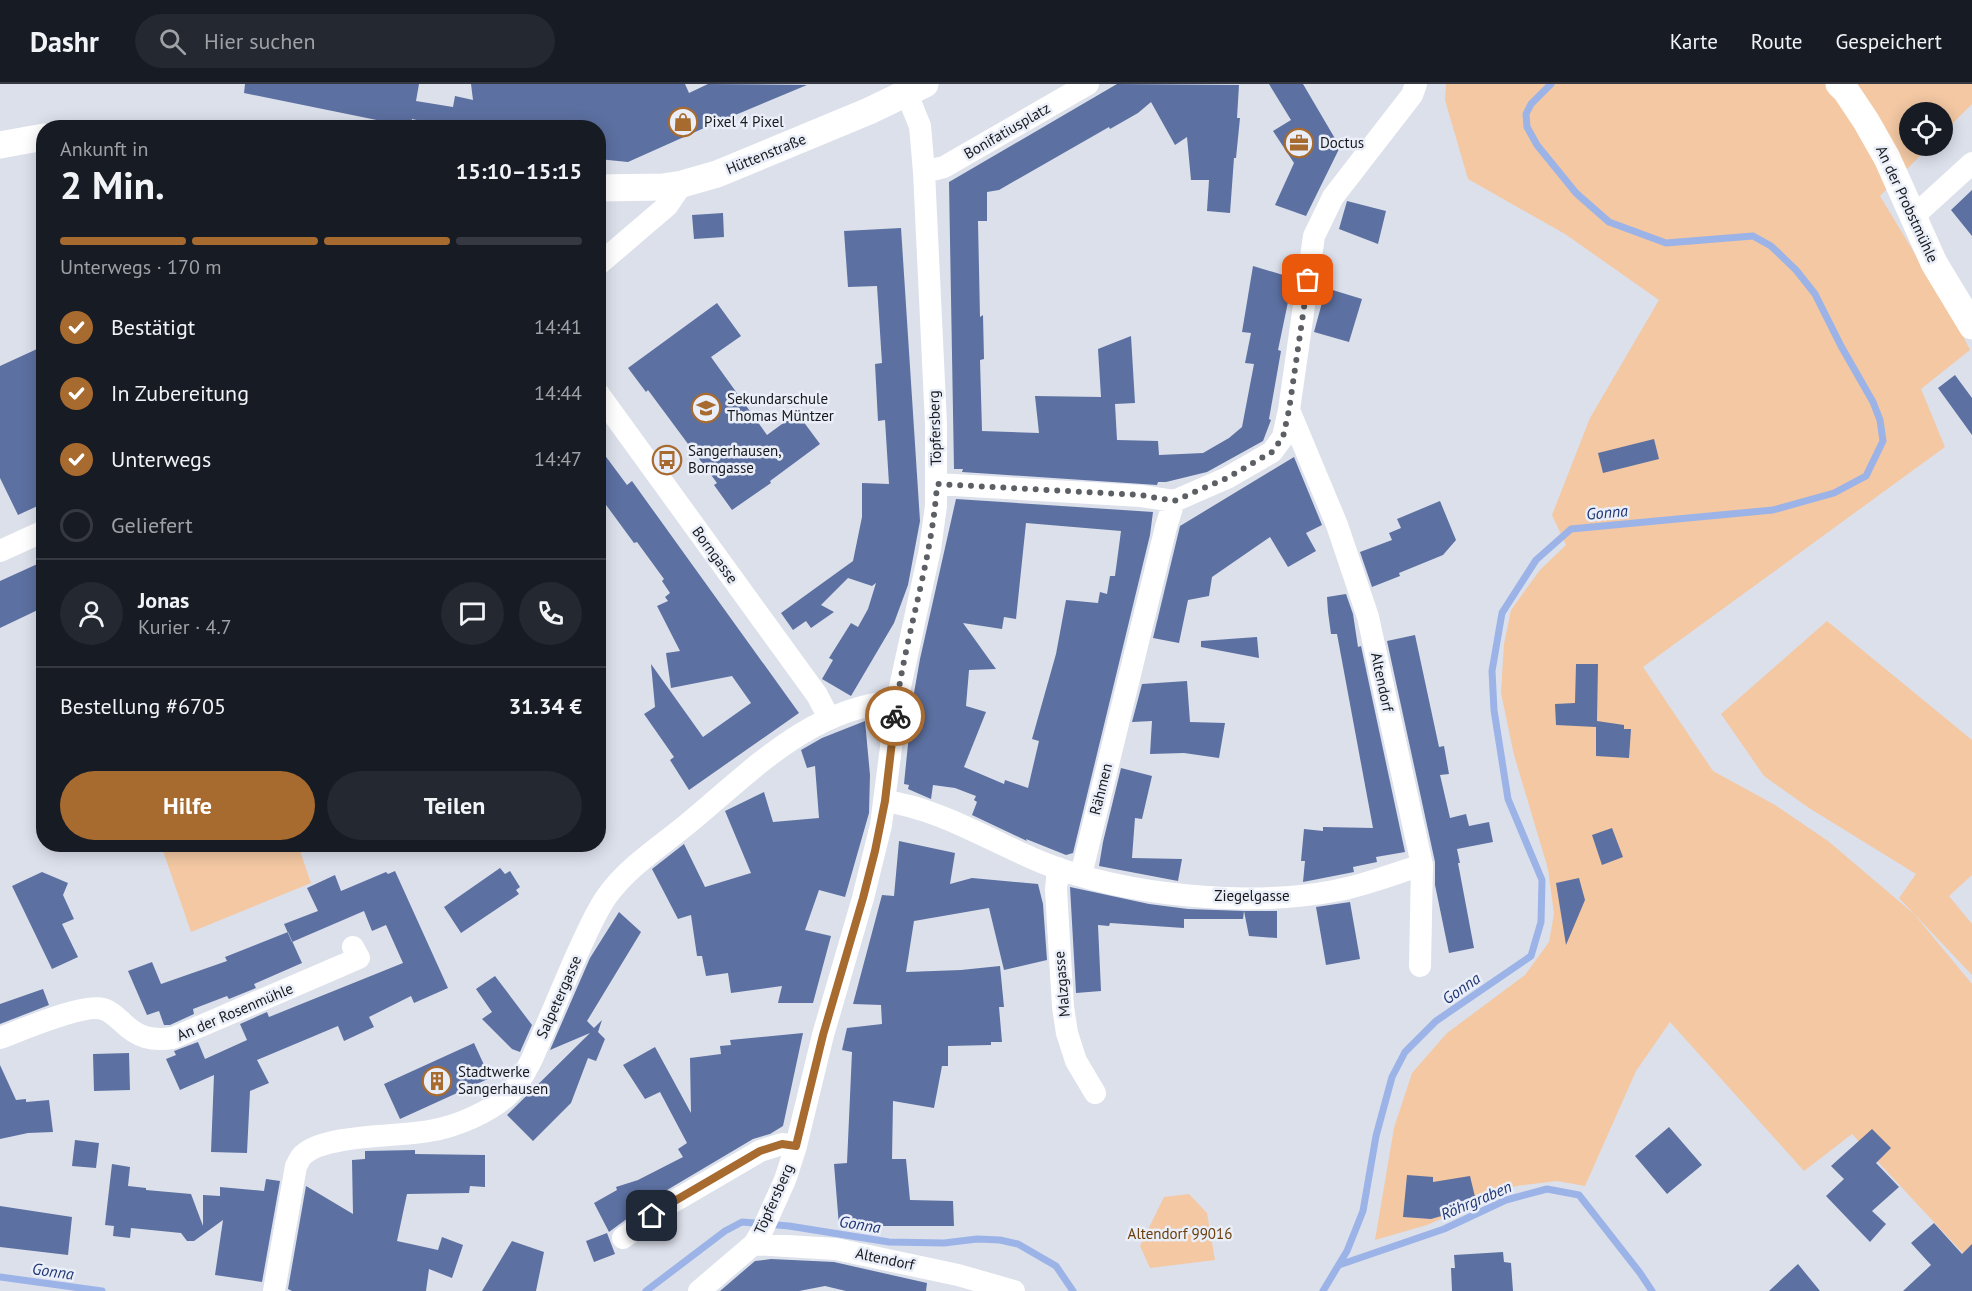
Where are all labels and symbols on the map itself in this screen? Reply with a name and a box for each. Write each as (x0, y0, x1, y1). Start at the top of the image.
street label: Bonifatiusplatz (960, 98, 1053, 163)
shop icon: Pixel 4 Pixel (667, 106, 699, 138)
place label: Pixel 4 Pixel (704, 112, 784, 131)
office icon: Doctus (1283, 127, 1315, 159)
street label: Hüttenstraße (723, 129, 809, 178)
place label: Doctus (1320, 133, 1364, 152)
street label: An der Probstmühle (1872, 142, 1943, 265)
pin (1282, 254, 1333, 305)
place label: Sekundarschule Thomas Müntzer (727, 389, 834, 425)
street label: Töpfersberg (924, 390, 945, 466)
school or university icon: Sekundarschule Thomas Müntzer (690, 392, 722, 424)
place label: Sangerhausen, Borngasse (688, 441, 782, 477)
bus stop icon: Sangerhausen, Borngasse (651, 444, 683, 476)
water label: Gonna (1585, 500, 1629, 524)
street label: Borngasse (688, 522, 742, 587)
street label: Altendorf (1367, 651, 1398, 714)
courier (865, 686, 925, 746)
street label: Rähmen (1085, 761, 1116, 817)
street label: Ziegelgasse (1214, 886, 1290, 905)
street label: Malzgasse (1049, 950, 1074, 1018)
street label: Salpetergasse (532, 952, 585, 1041)
water label: Gonna (1438, 968, 1484, 1008)
street label: An der Rosenmühle (174, 978, 296, 1045)
place label: Stadtwerke Sangerhausen (458, 1062, 548, 1098)
building icon: Stadtwerke Sangerhausen (421, 1065, 453, 1097)
street label: Töpfersberg (750, 1161, 798, 1237)
water label: Röhrgraben (1437, 1176, 1515, 1224)
pin (626, 1190, 677, 1241)
water label: Gonna (838, 1211, 882, 1237)
park label: Altendorf 99016 (1128, 1224, 1232, 1243)
street label: Altendorf (854, 1243, 918, 1274)
water label: Gonna (31, 1258, 75, 1284)

